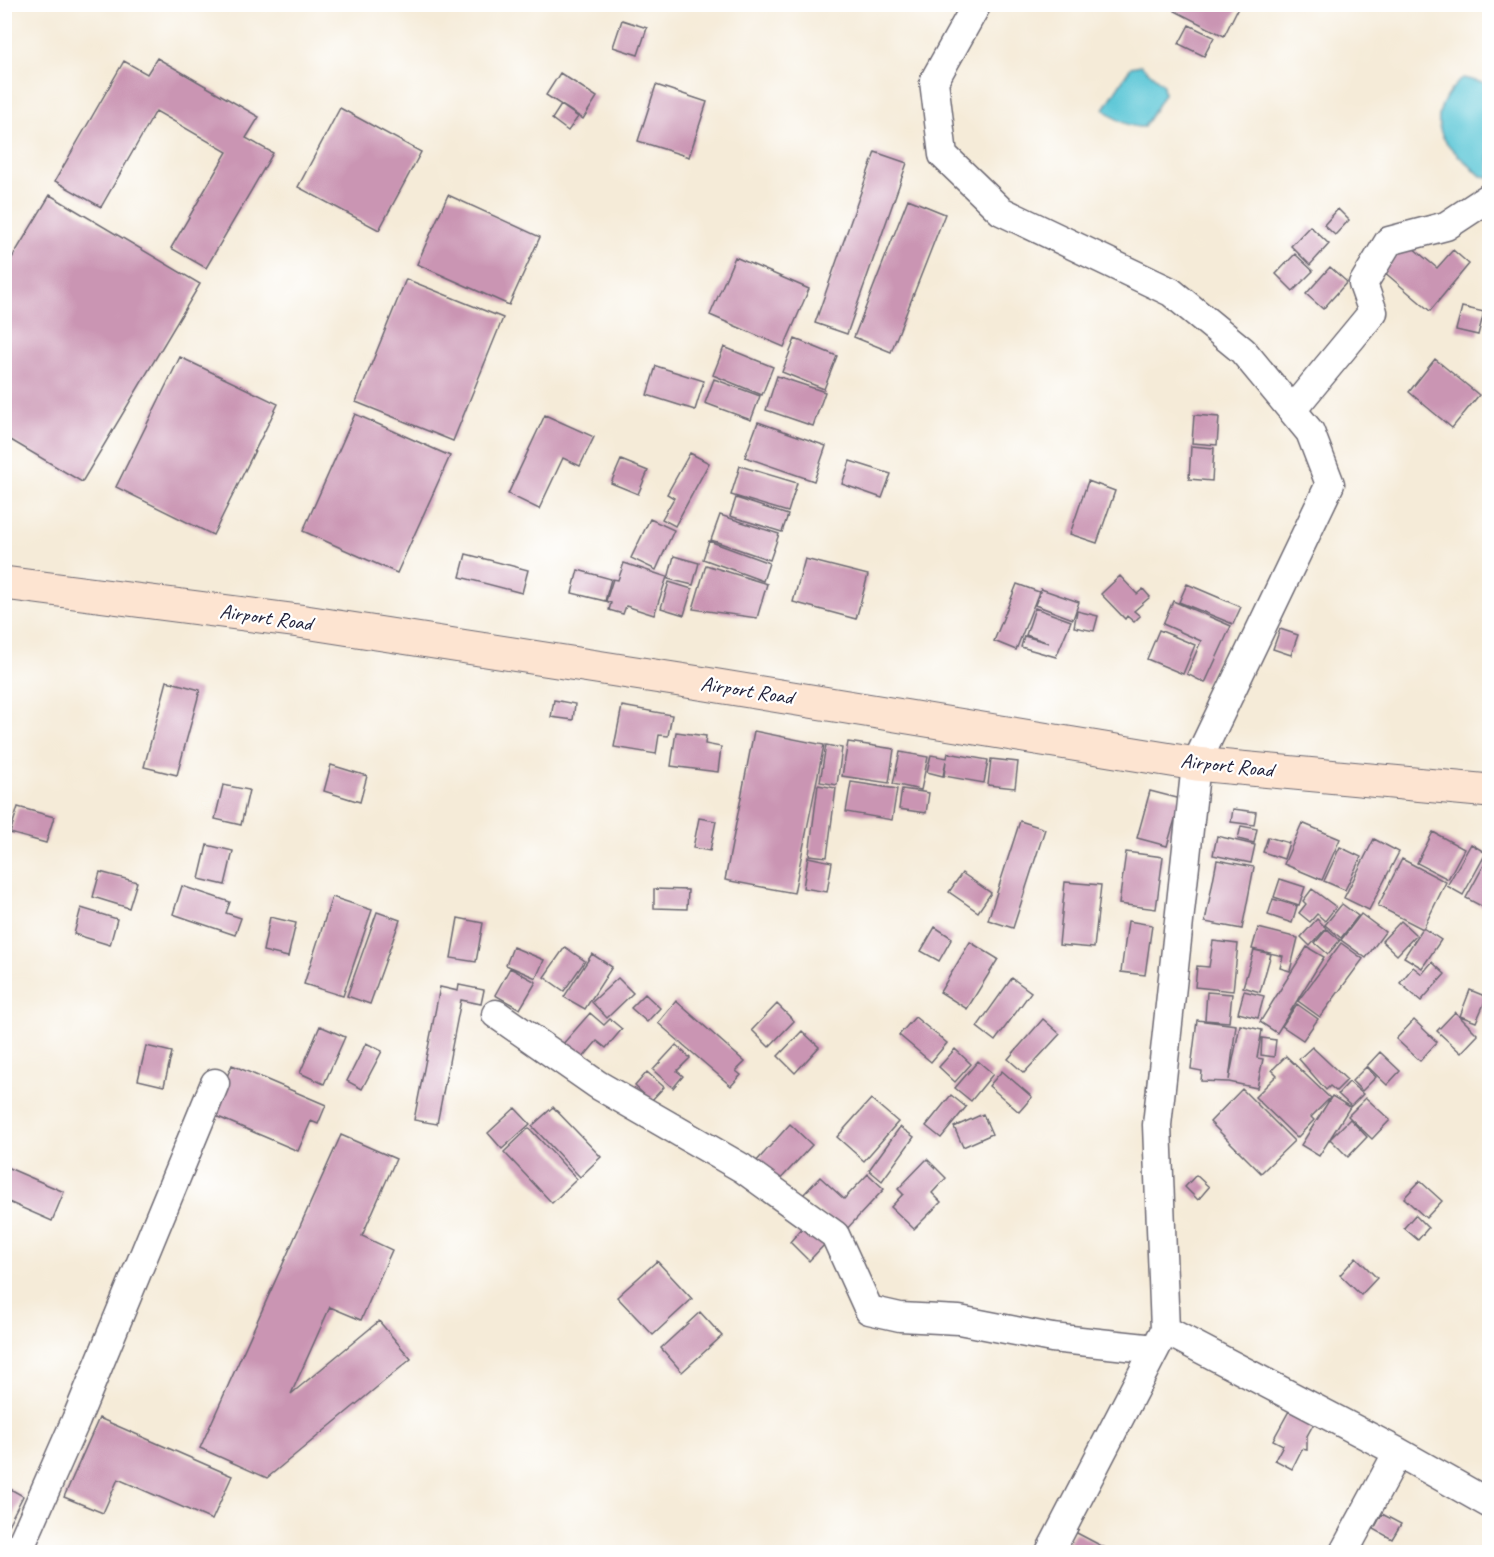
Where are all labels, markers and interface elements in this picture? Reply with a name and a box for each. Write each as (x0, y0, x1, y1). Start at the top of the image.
street label: Airport Road (218, 598, 318, 637)
street label: Airport Road (699, 670, 799, 711)
street label: Airport Road (1179, 747, 1278, 783)

